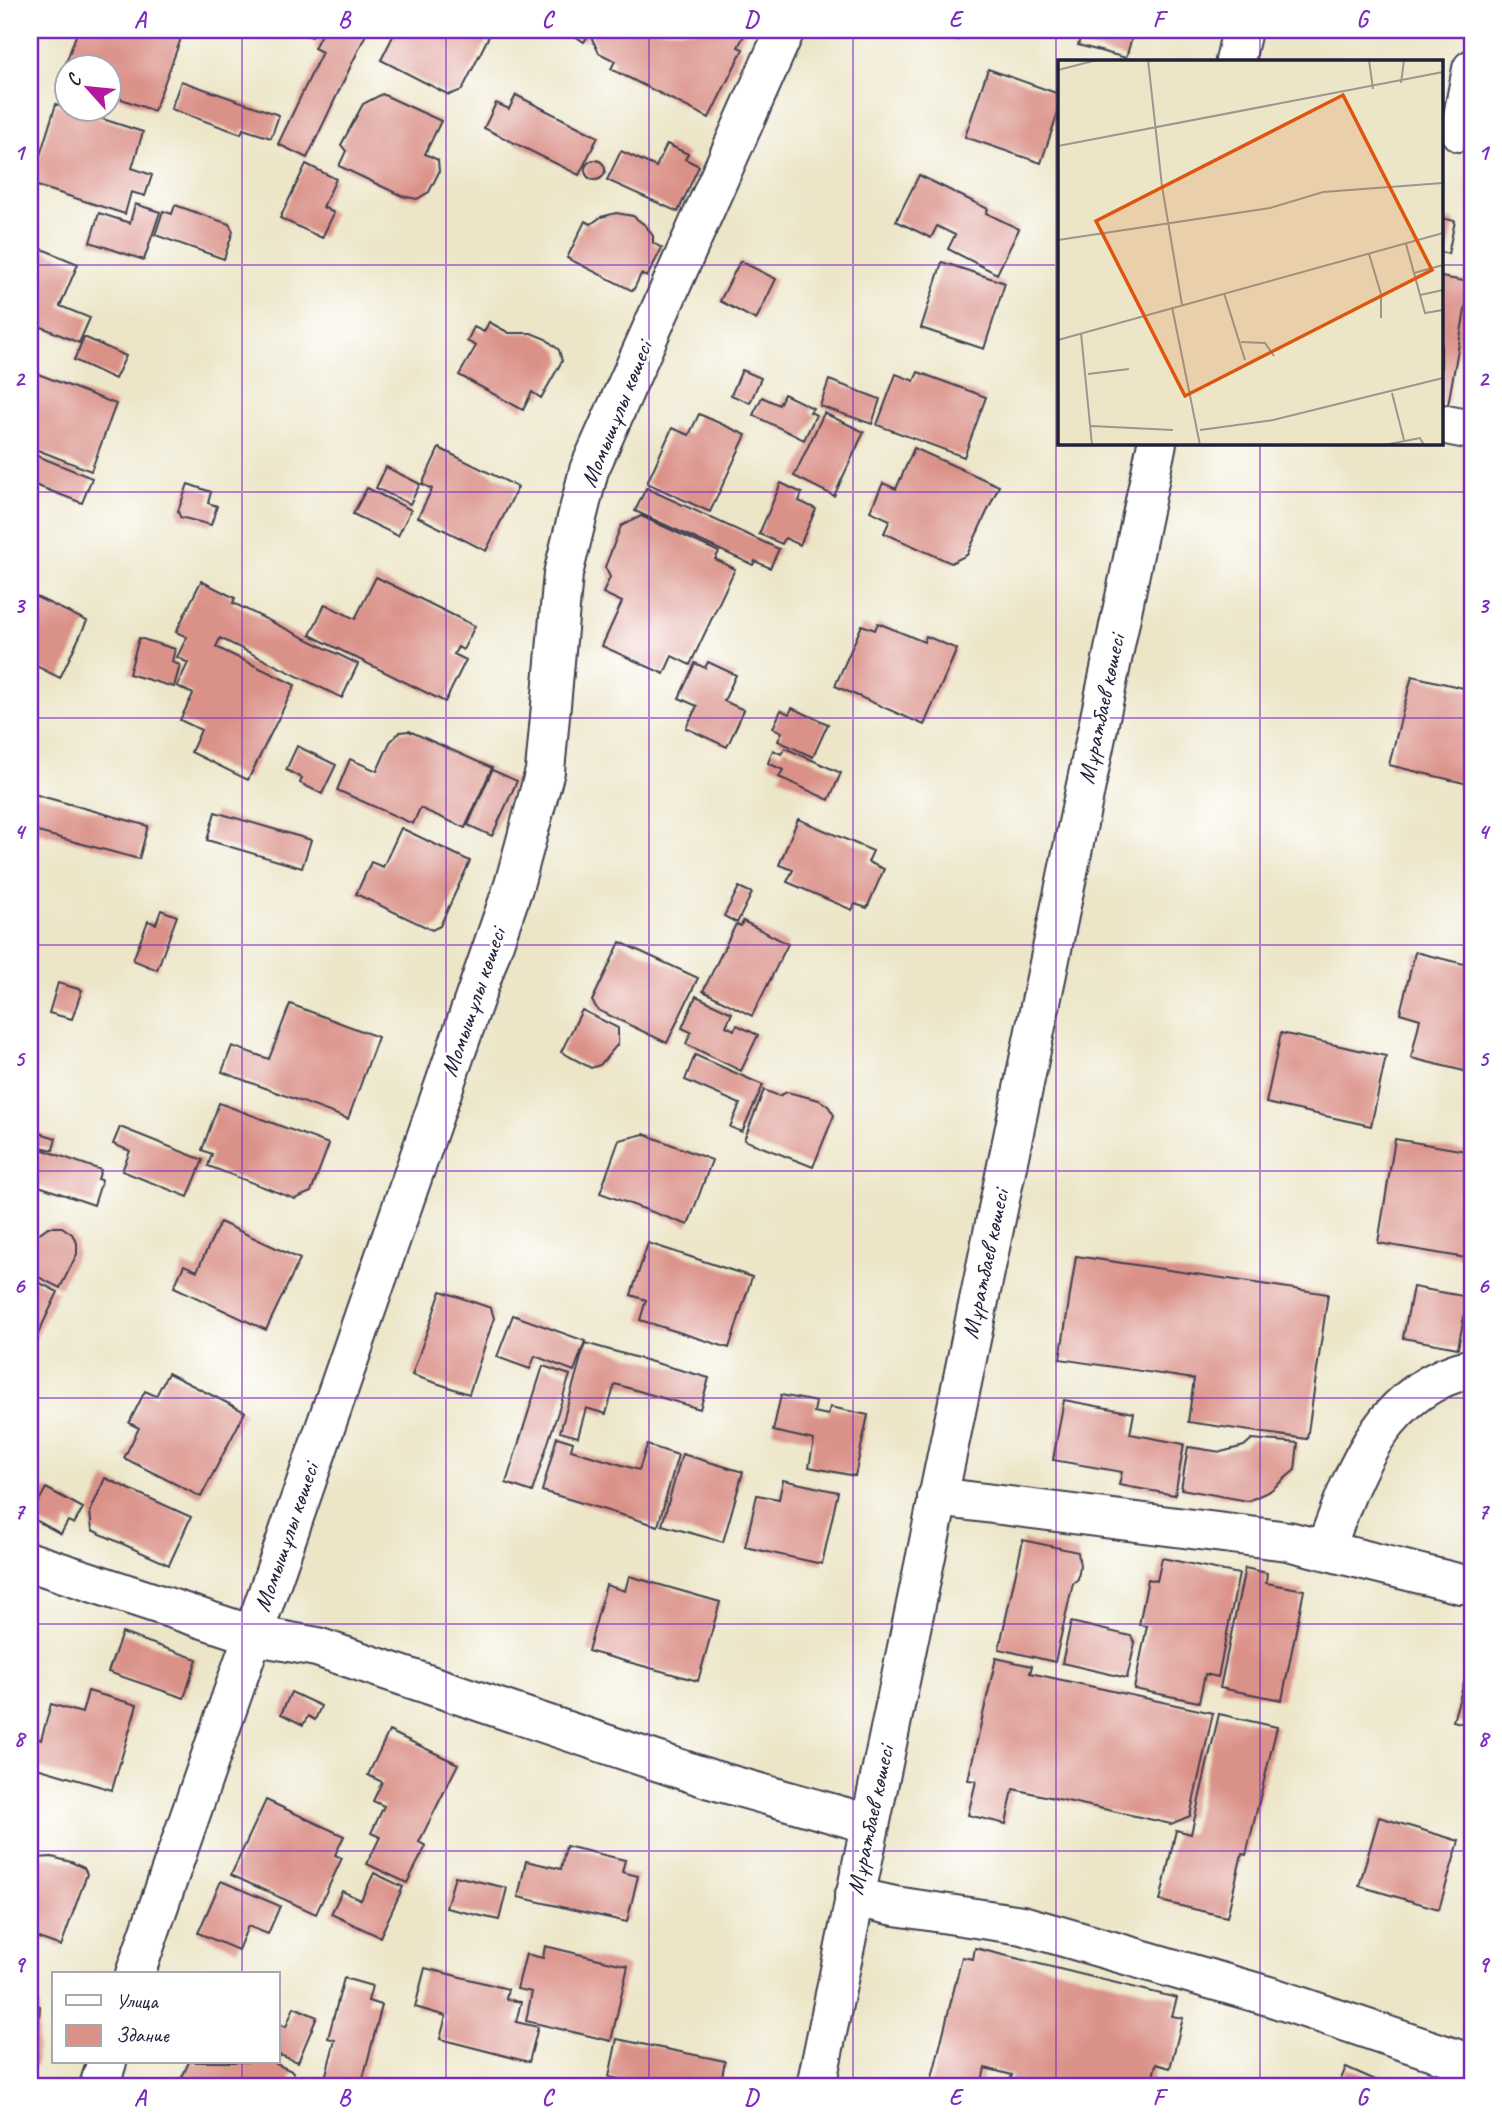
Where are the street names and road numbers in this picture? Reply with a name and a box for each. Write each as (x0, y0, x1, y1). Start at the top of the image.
street label: Момышұлы көшесі (573, 334, 660, 491)
street label: Мұратбаев көшесі (1071, 629, 1132, 786)
street label: Момышұлы көшесі (434, 921, 513, 1080)
street label: Мұратбаев көшесі (955, 1184, 1016, 1341)
street label: Момышұлы көшесі (247, 1456, 326, 1615)
street label: Мұратбаев көшесі (840, 1740, 901, 1897)

